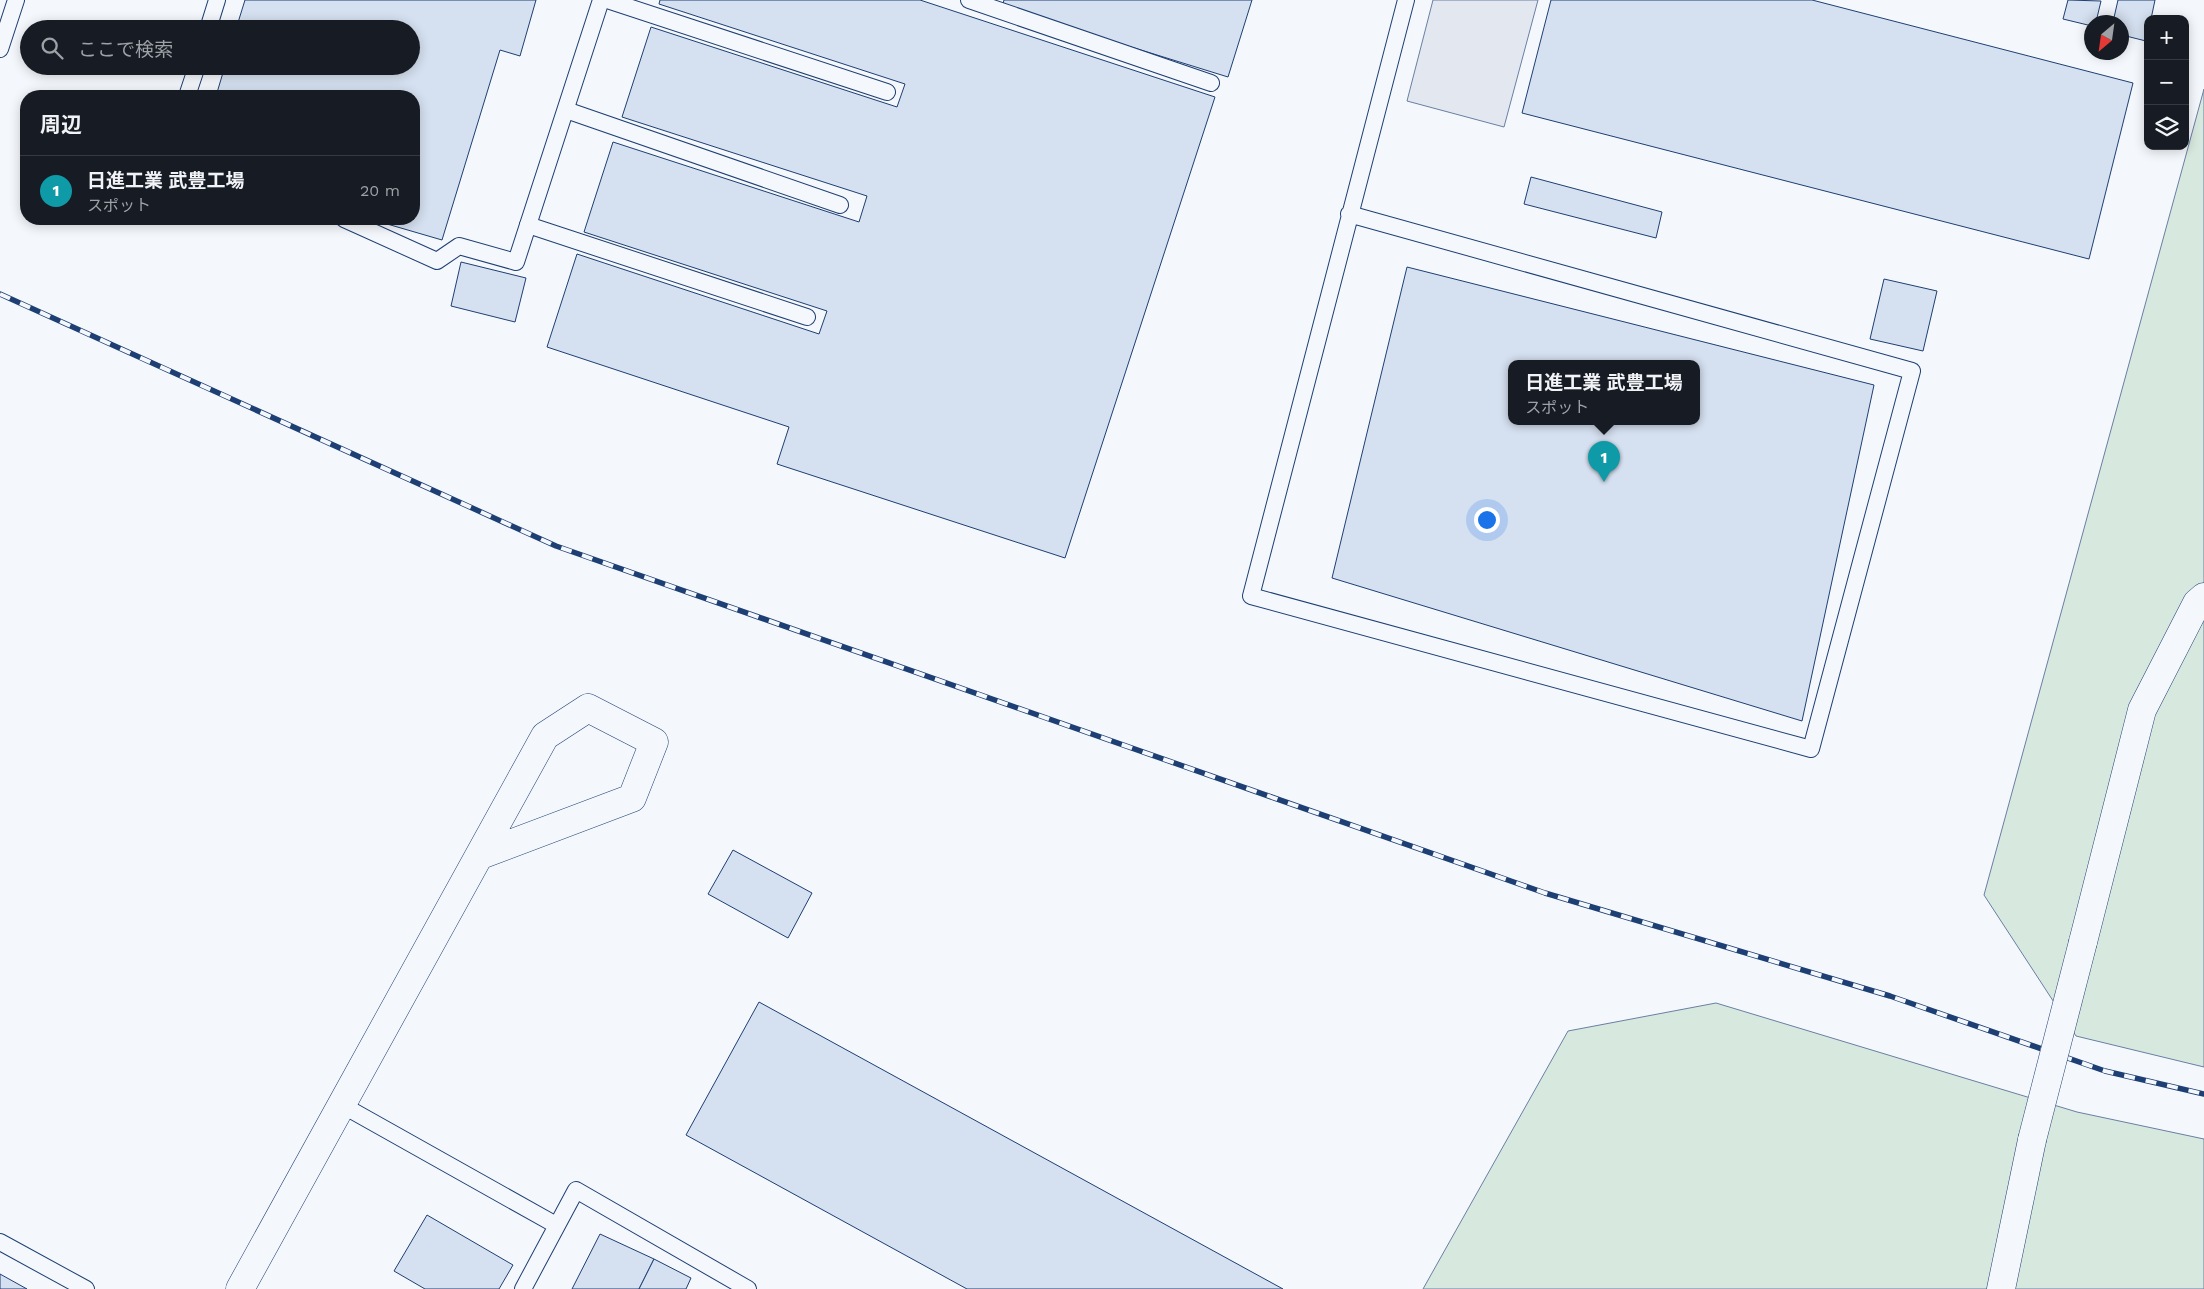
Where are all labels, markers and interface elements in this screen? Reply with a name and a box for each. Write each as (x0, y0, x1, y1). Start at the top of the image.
north arrow (2084, 15, 2129, 60)
map controls (2144, 15, 2189, 150)
button: + (2144, 15, 2189, 60)
search box (20, 20, 420, 75)
icon: search (38, 34, 66, 62)
text: ここで検索 (78, 38, 173, 61)
button: − (2144, 60, 2189, 105)
button: layers (2144, 105, 2189, 150)
text: 周辺 (40, 112, 82, 137)
text: 日進工業 武豊工場 (87, 169, 244, 192)
text: 1 (53, 181, 59, 200)
text: 20 m (360, 181, 400, 200)
text: スポット (87, 196, 151, 215)
popup (1508, 360, 1700, 425)
text: 日進工業 武豊工場 (1525, 371, 1683, 394)
text: スポット (1525, 398, 1589, 417)
pin: 1 (1588, 441, 1620, 482)
your location (1474, 507, 1500, 533)

